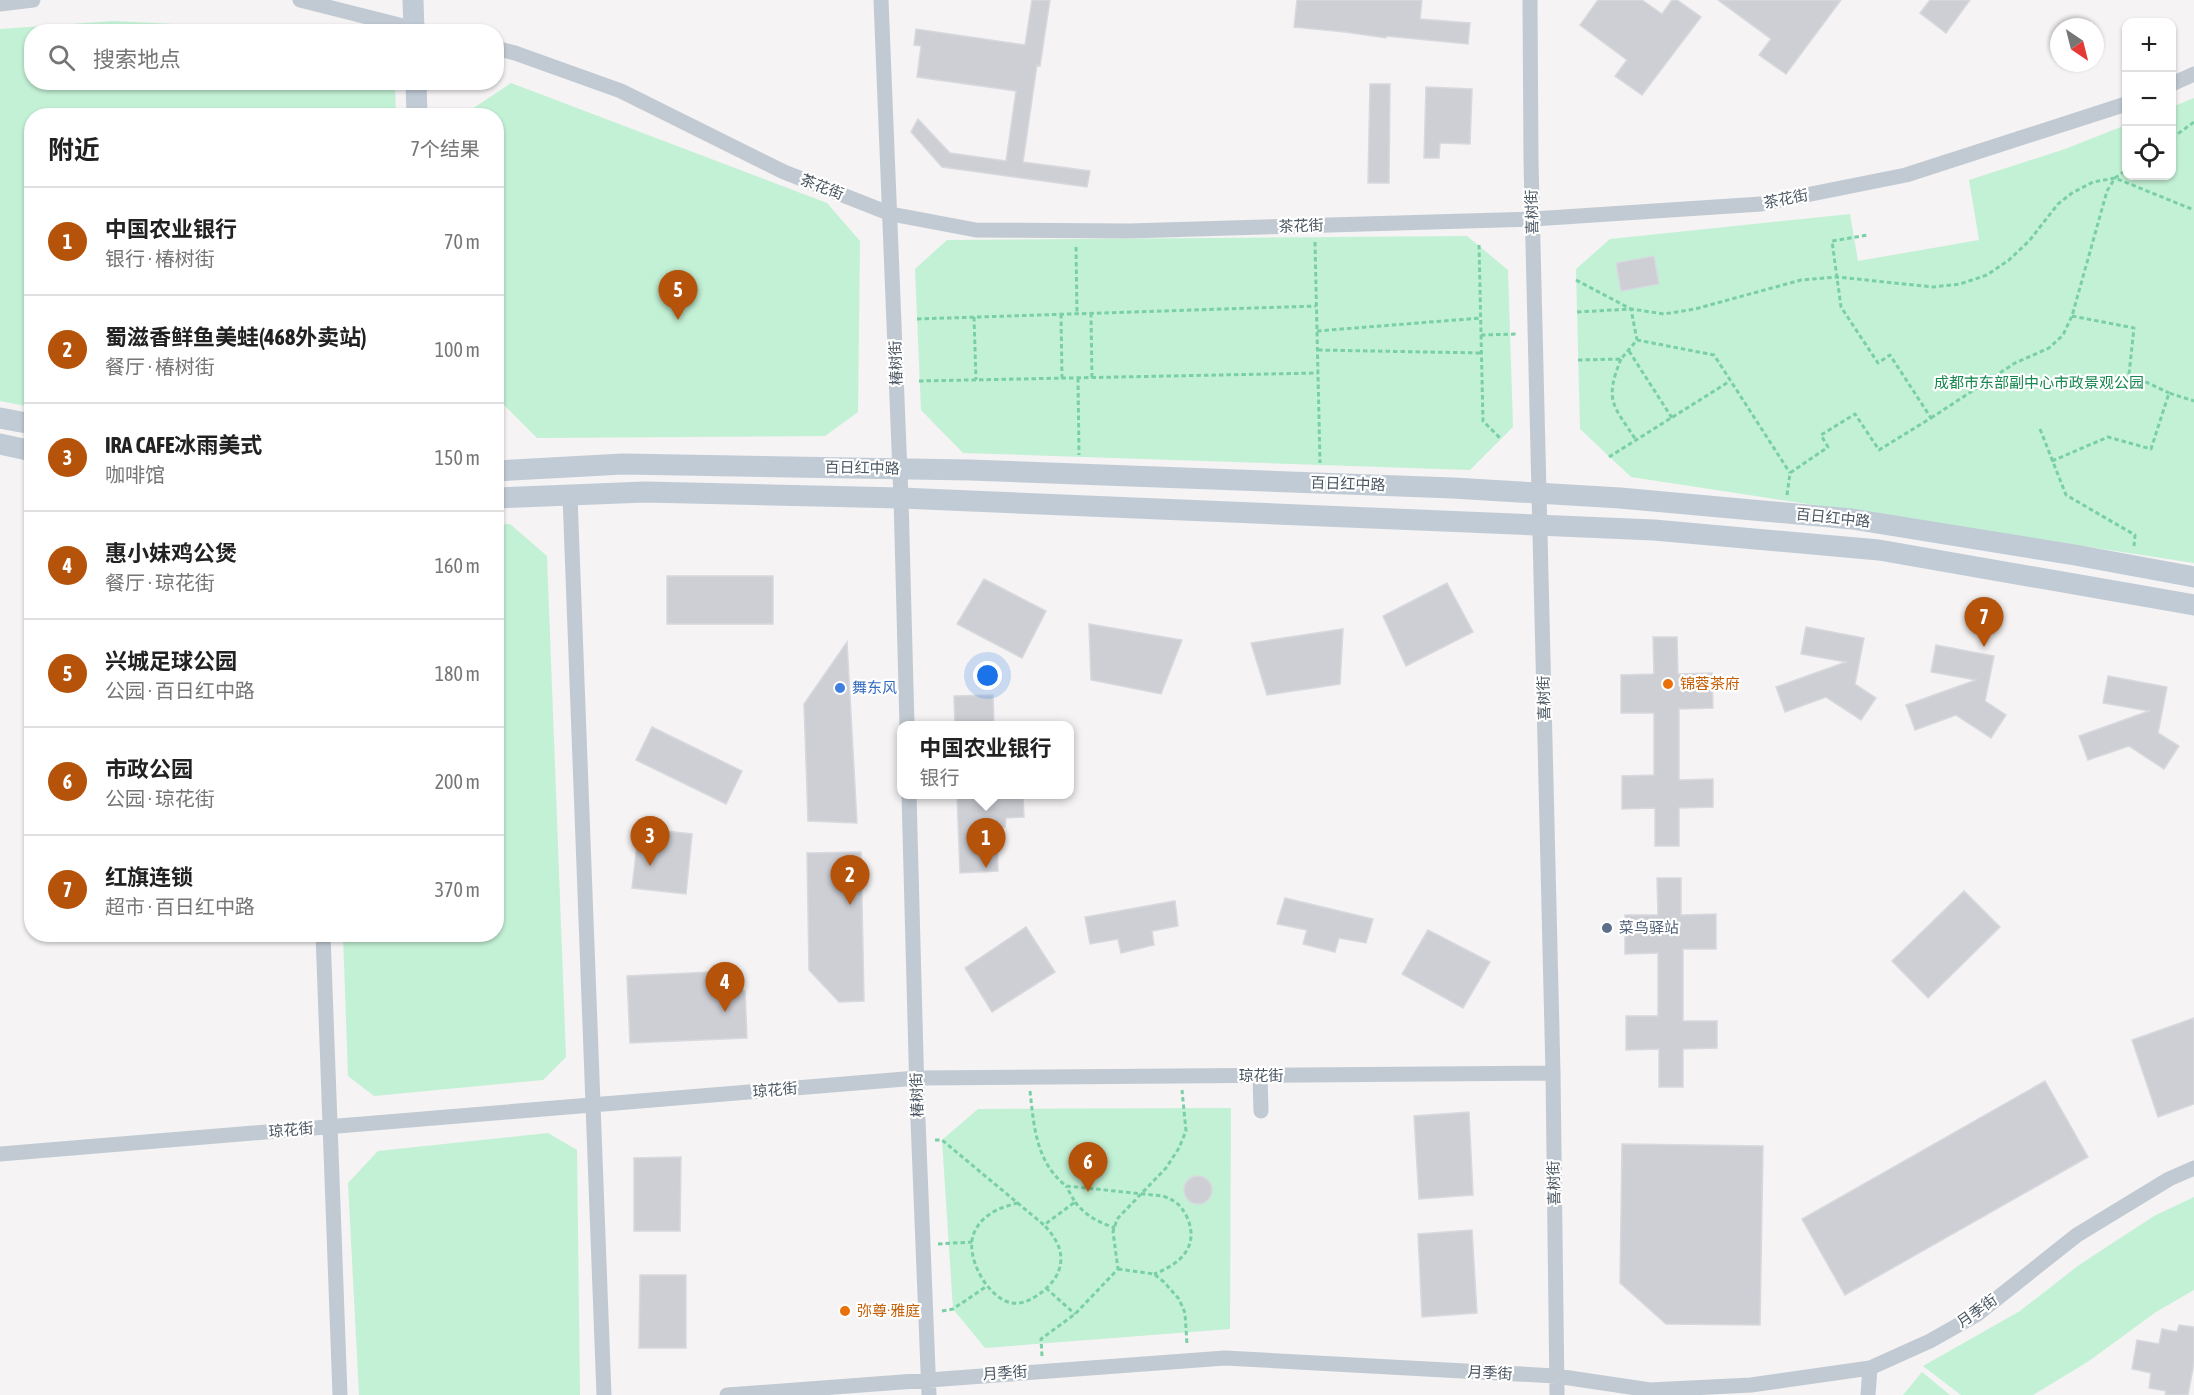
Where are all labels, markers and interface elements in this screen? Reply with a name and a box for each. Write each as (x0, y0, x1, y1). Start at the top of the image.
north arrow (2050, 18, 2104, 72)
map controls (2122, 18, 2176, 180)
button: + (2122, 18, 2176, 72)
search box (24, 24, 504, 90)
icon: search (45, 41, 78, 74)
text: 搜索地点 (93, 46, 181, 72)
button: − (2122, 72, 2176, 126)
button: locate (2122, 126, 2176, 180)
text: 附近 (48, 135, 100, 165)
text: 7个结果 (411, 137, 480, 160)
street label: 茶花街 (798, 171, 846, 203)
street label: 茶花街 (1762, 186, 1810, 211)
street label: 喜树街 (1523, 189, 1540, 235)
text: 中国农业银行 (105, 216, 237, 242)
street label: 茶花街 (1278, 216, 1324, 235)
text: 1 (63, 230, 72, 253)
text: 70 m (444, 230, 480, 253)
text: 银行 · 椿树街 (105, 247, 215, 270)
pin: 5 (658, 270, 698, 320)
text: 蜀滋香鲜鱼美蛙(468外卖站) (105, 324, 367, 350)
text: 2 (63, 338, 72, 361)
text: 100 m (435, 338, 480, 361)
street label: 椿树街 (886, 340, 905, 386)
text: 餐厅 · 椿树街 (105, 355, 215, 378)
park label: 成都市东部副中心市政景观公园 (1934, 374, 2144, 391)
text: IRA CAFE冰雨美式 (105, 432, 262, 458)
text: 3 (63, 446, 72, 469)
text: 150 m (435, 446, 480, 469)
street label: 百日红中路 (824, 458, 900, 477)
text: 咖啡馆 (105, 463, 165, 486)
street label: 百日红中路 (1310, 474, 1386, 493)
street label: 百日红中路 (1795, 505, 1871, 530)
text: 惠小妹鸡公煲 (105, 540, 237, 566)
text: 4 (63, 554, 72, 577)
text: 160 m (435, 554, 480, 577)
text: 餐厅 · 琼花街 (105, 571, 215, 594)
pin: 7 (1964, 598, 2004, 647)
text: 兴城足球公园 (105, 648, 237, 674)
your location (973, 661, 1002, 690)
text: 5 (63, 662, 72, 685)
text: 180 m (435, 662, 480, 685)
street label: 喜树街 (1535, 675, 1552, 721)
place label: 锦蓉茶府 (1680, 675, 1740, 692)
marker: 锦蓉茶府 (1661, 677, 1675, 691)
text: 公园 · 百日红中路 (105, 679, 255, 702)
place label: 舞东风 (852, 679, 897, 696)
marker: 舞东风 (833, 681, 847, 695)
popup (897, 721, 1074, 799)
text: 中国农业银行 (919, 735, 1052, 761)
text: 市政公园 (105, 756, 193, 782)
text: 银行 (919, 766, 959, 789)
text: 6 (63, 770, 72, 793)
text: 200 m (435, 770, 480, 793)
text: 公园 · 琼花街 (105, 787, 215, 810)
pin: 3 (630, 816, 670, 866)
pin: 1 (966, 818, 1006, 868)
pin: 2 (830, 856, 870, 905)
text: 红旗连锁 (105, 864, 193, 890)
text: 7 (63, 878, 72, 901)
text: 370 m (435, 878, 480, 901)
text: 超市 · 百日红中路 (105, 895, 255, 918)
place label: 菜鸟驿站 (1619, 919, 1679, 936)
marker: 菜鸟驿站 (1600, 921, 1614, 935)
pin: 4 (706, 962, 744, 1012)
street label: 琼花街 (1238, 1067, 1284, 1084)
street label: 椿树街 (907, 1072, 926, 1118)
street label: 琼花街 (752, 1079, 798, 1100)
street label: 琼花街 (268, 1119, 314, 1140)
pin: 6 (1068, 1142, 1108, 1192)
street label: 喜树街 (1545, 1160, 1562, 1206)
street label: 月季街 (1953, 1291, 2000, 1330)
place label: 弥尊·雅庭 (857, 1302, 920, 1319)
marker: 弥尊·雅庭 (838, 1304, 852, 1318)
street label: 月季街 (982, 1362, 1028, 1383)
street label: 月季街 (1467, 1363, 1513, 1382)

